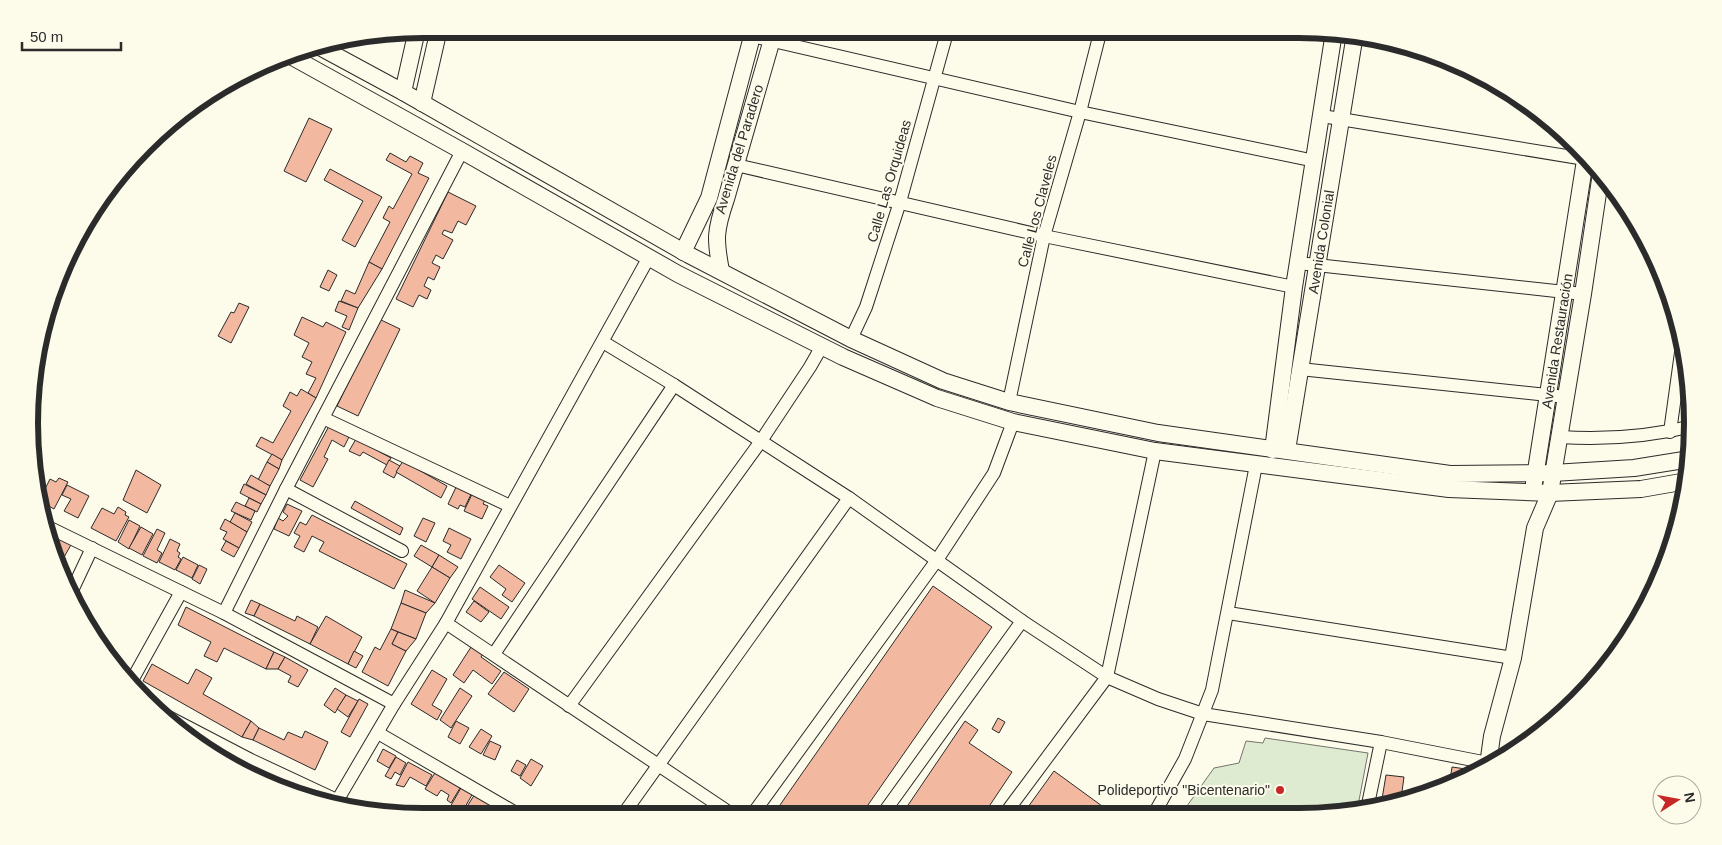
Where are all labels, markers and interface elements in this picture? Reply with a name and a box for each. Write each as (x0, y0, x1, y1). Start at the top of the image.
scale bar (22, 20, 121, 52)
text: 50 m (30, 28, 63, 45)
street label: Avenida del Paradero (712, 82, 766, 216)
street label: Calle Las Orquideas (864, 118, 914, 244)
street label: Calle Los Claveles (1014, 153, 1060, 269)
street label: Avenida Colonial (1305, 189, 1337, 295)
street label: Avenida Restauración (1538, 272, 1576, 410)
north arrow (1652, 775, 1702, 825)
place label: Polideportivo "Bicentenario" (1097, 782, 1270, 798)
marker: Polideportivo "Bicentenario" (1274, 784, 1286, 796)
text: N (1681, 791, 1699, 804)

